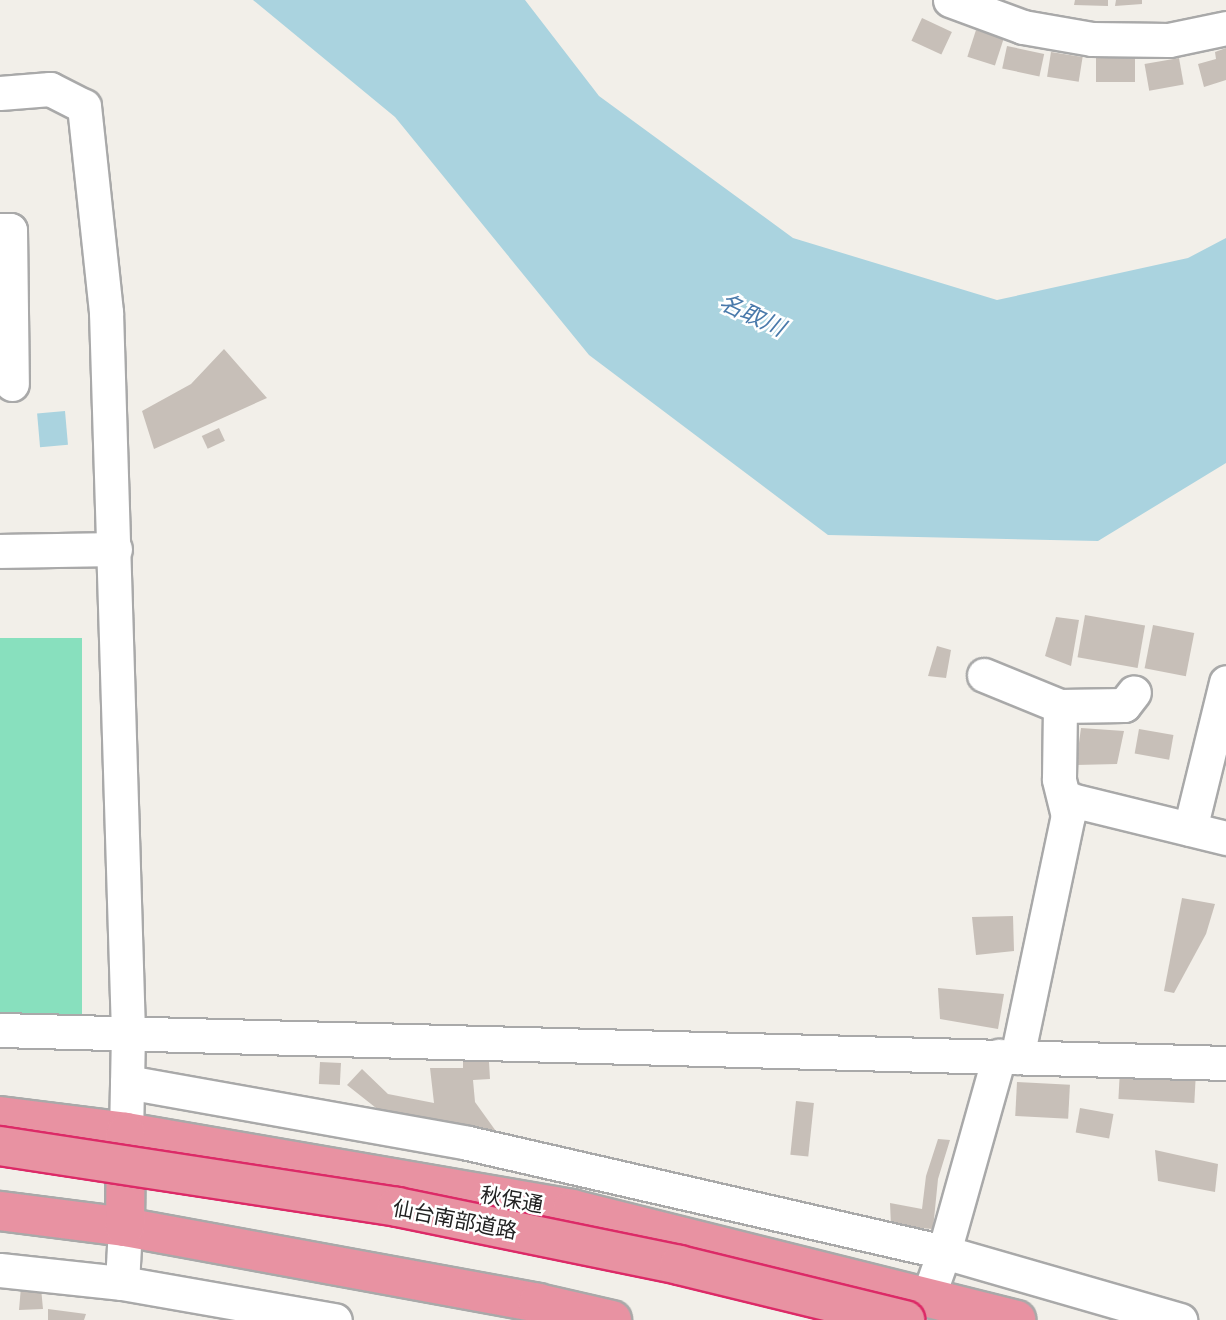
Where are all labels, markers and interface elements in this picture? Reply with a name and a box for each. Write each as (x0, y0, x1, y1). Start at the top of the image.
water label: 名取川 (715, 288, 789, 342)
street label: 秋保通 (479, 1181, 545, 1217)
street label: 仙台南部道路 (391, 1195, 519, 1243)

